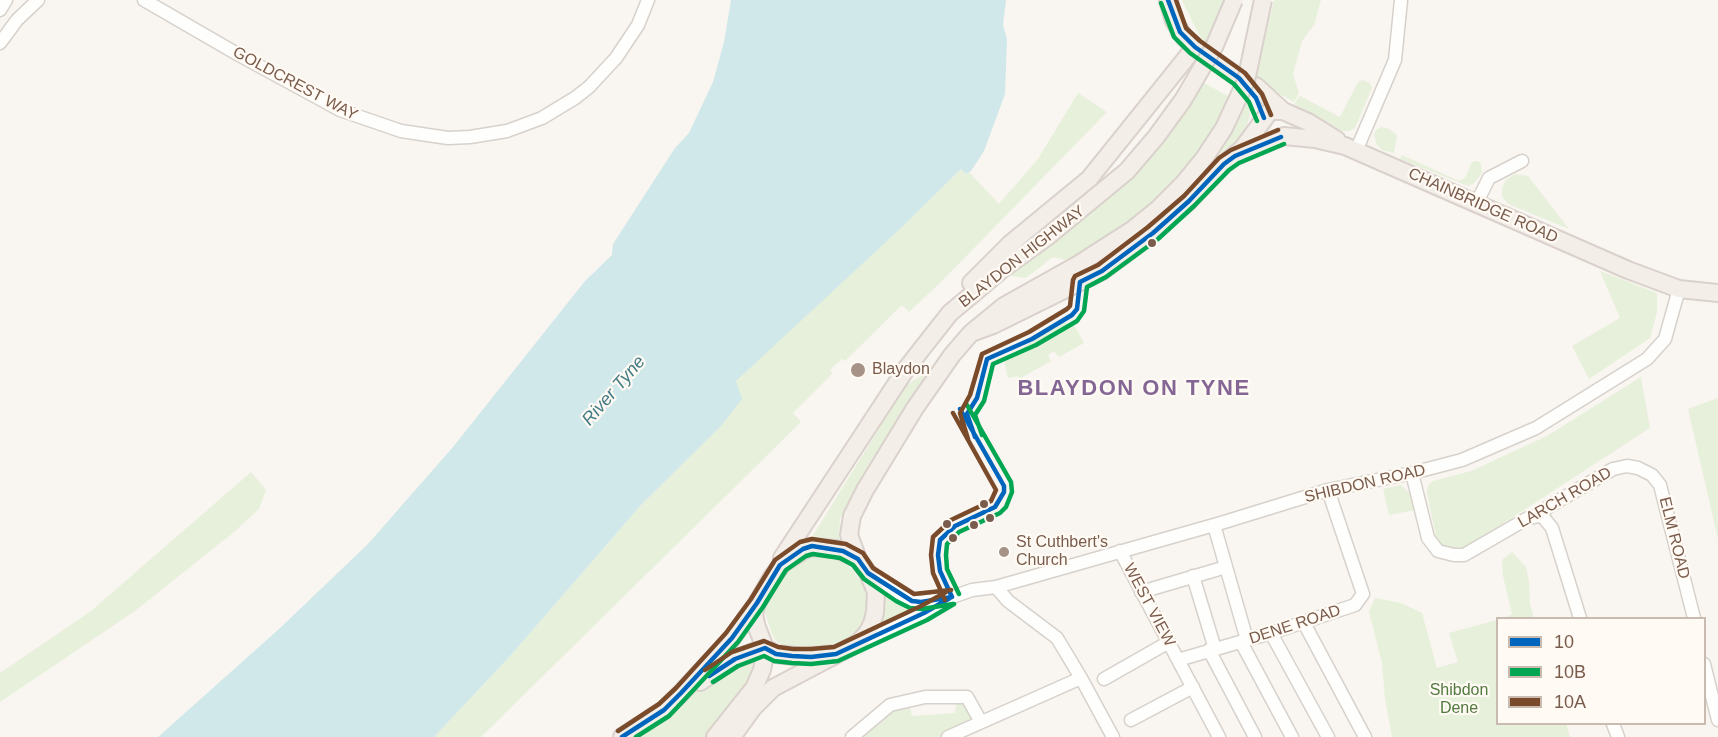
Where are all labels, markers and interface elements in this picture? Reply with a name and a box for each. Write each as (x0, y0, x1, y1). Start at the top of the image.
street label: GOLDCREST WAY (229, 43, 361, 125)
street label: CHAINBRIDGE ROAD (1405, 164, 1561, 248)
street label: BLAYDON HIGHWAY (955, 202, 1089, 312)
unlabelled marker (1146, 237, 1158, 249)
water label: River Tyne (578, 352, 650, 430)
place label: Blaydon (872, 360, 930, 380)
marker: Blaydon (849, 361, 867, 379)
district label: BLAYDON ON TYNE (1017, 376, 1251, 402)
street label: SHIBDON ROAD (1303, 461, 1427, 507)
street label: LARCH ROAD (1515, 463, 1615, 533)
street label: ELM ROAD (1655, 495, 1693, 581)
unlabelled marker (978, 498, 990, 510)
unlabelled marker (984, 512, 996, 524)
unlabelled marker (941, 518, 953, 530)
unlabelled marker (968, 519, 980, 531)
unlabelled marker (947, 532, 959, 544)
place label: St Cuthbert's Church (1016, 533, 1108, 571)
marker: St Cuthbert's Church (997, 545, 1011, 559)
street label: WEST VIEW (1119, 560, 1179, 650)
street label: DENE ROAD (1247, 601, 1343, 649)
legend (1496, 617, 1706, 725)
text: 10 (1554, 632, 1574, 652)
text: 10B (1554, 662, 1586, 682)
park label: Shibdon Dene (1430, 681, 1488, 719)
text: 10A (1554, 692, 1586, 712)

